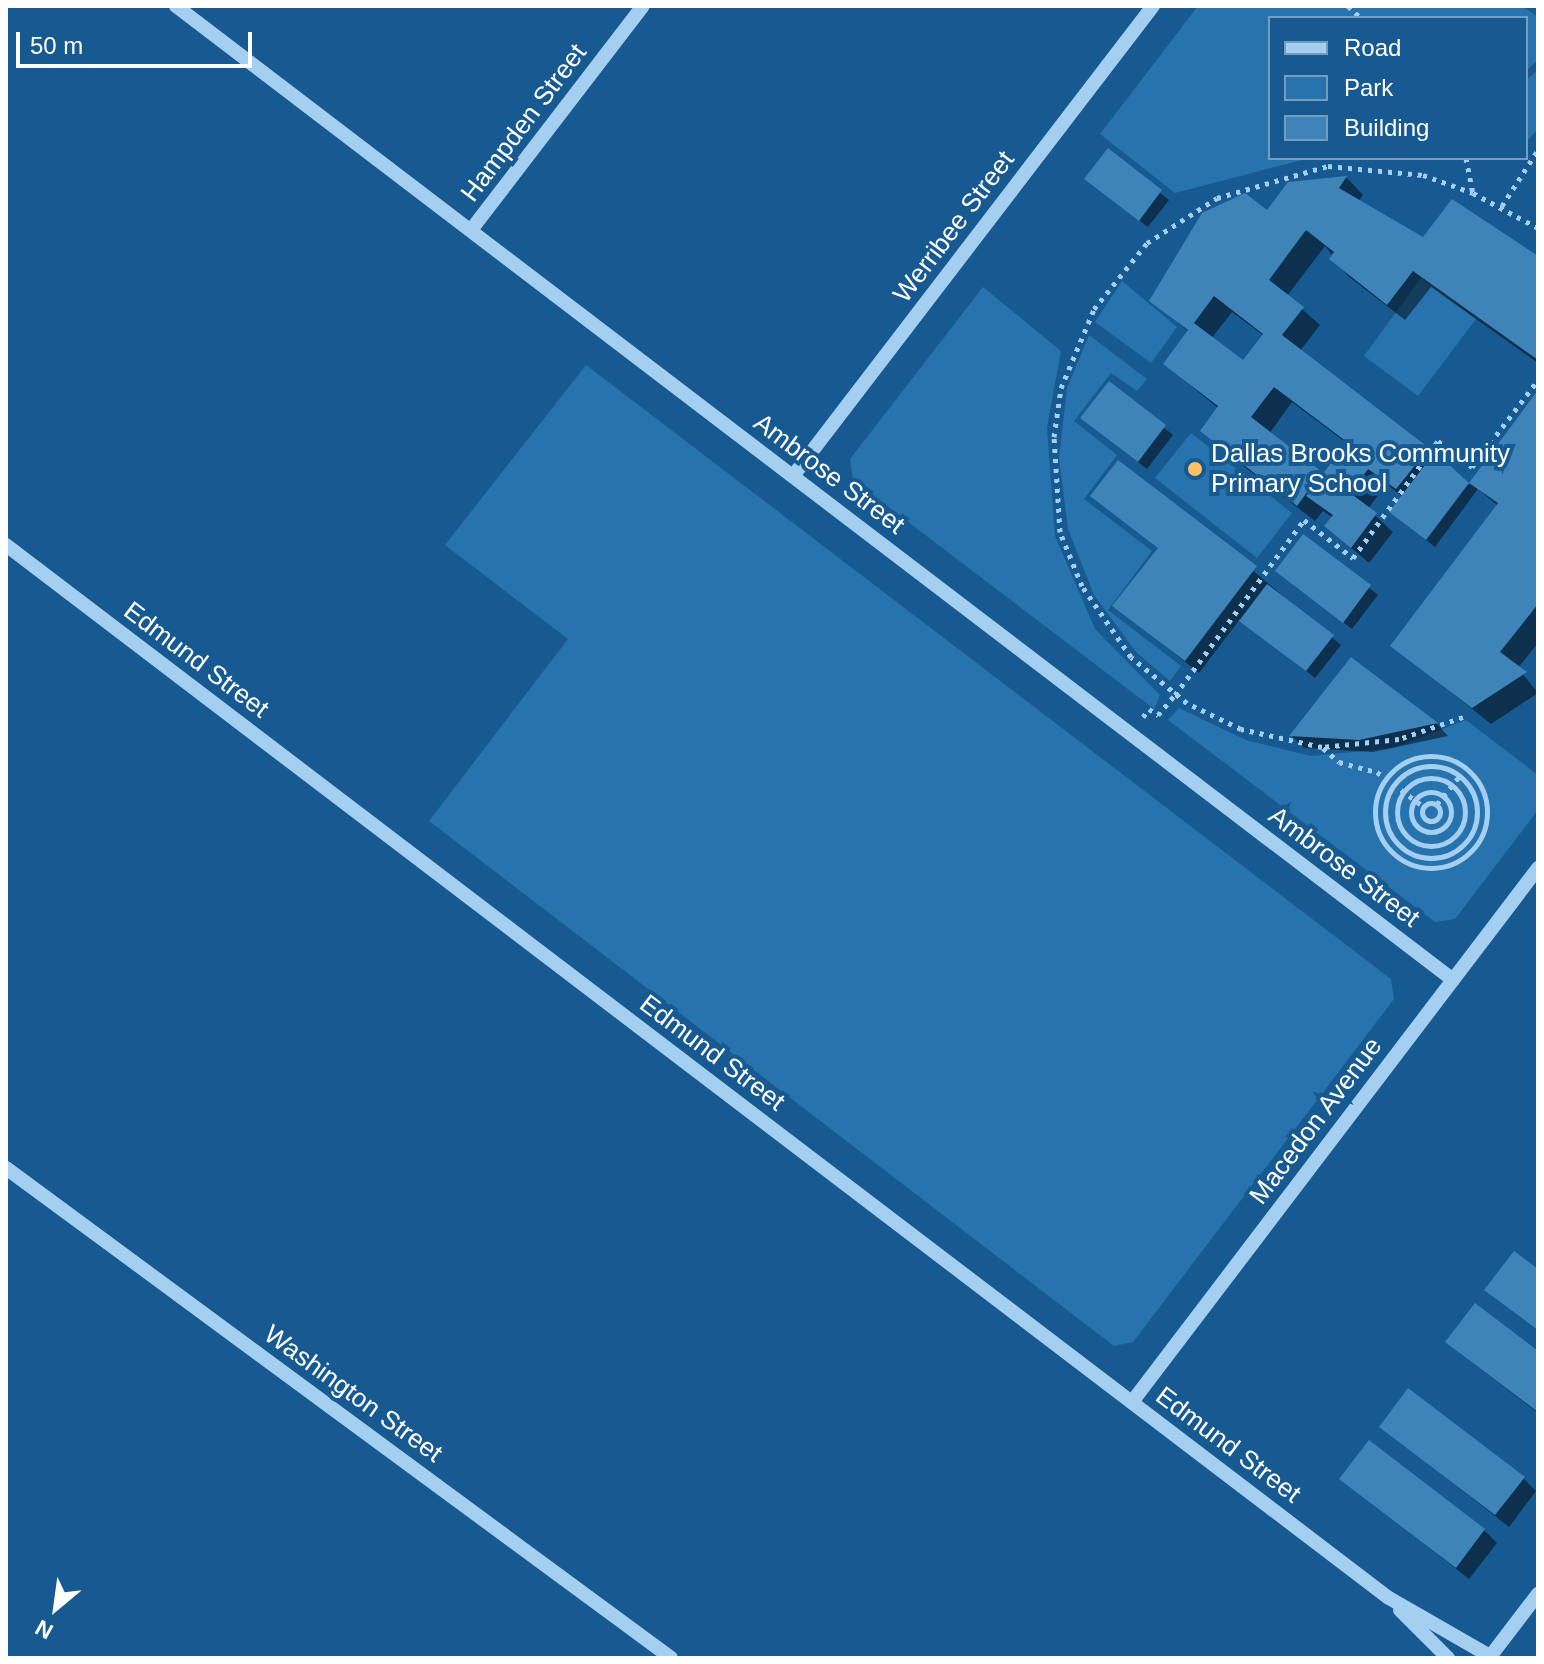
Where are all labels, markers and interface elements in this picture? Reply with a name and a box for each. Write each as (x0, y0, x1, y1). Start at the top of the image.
scale bar (20, 16, 256, 66)
legend (1268, 16, 1528, 160)
text: 50 m (30, 32, 83, 59)
text: Road (1344, 34, 1401, 61)
street label: Hampden Street (455, 38, 593, 208)
text: Park (1344, 74, 1393, 101)
text: Building (1344, 114, 1429, 141)
street label: Werribee Street (887, 145, 1021, 309)
street label: Ambrose Street (747, 407, 911, 541)
place label: Dallas Brooks Community Primary School (1211, 438, 1510, 500)
marker: Dallas Brooks Community Primary School (1186, 460, 1204, 478)
street label: Edmund Street (117, 595, 275, 725)
street label: Ambrose Street (1262, 800, 1426, 934)
street label: Edmund Street (633, 988, 791, 1118)
street label: Macedon Avenue (1243, 1031, 1389, 1211)
street label: Washington Street (258, 1319, 448, 1469)
street label: Edmund Street (1149, 1380, 1307, 1510)
north arrow (16, 1568, 96, 1648)
text: N (31, 1615, 57, 1644)

